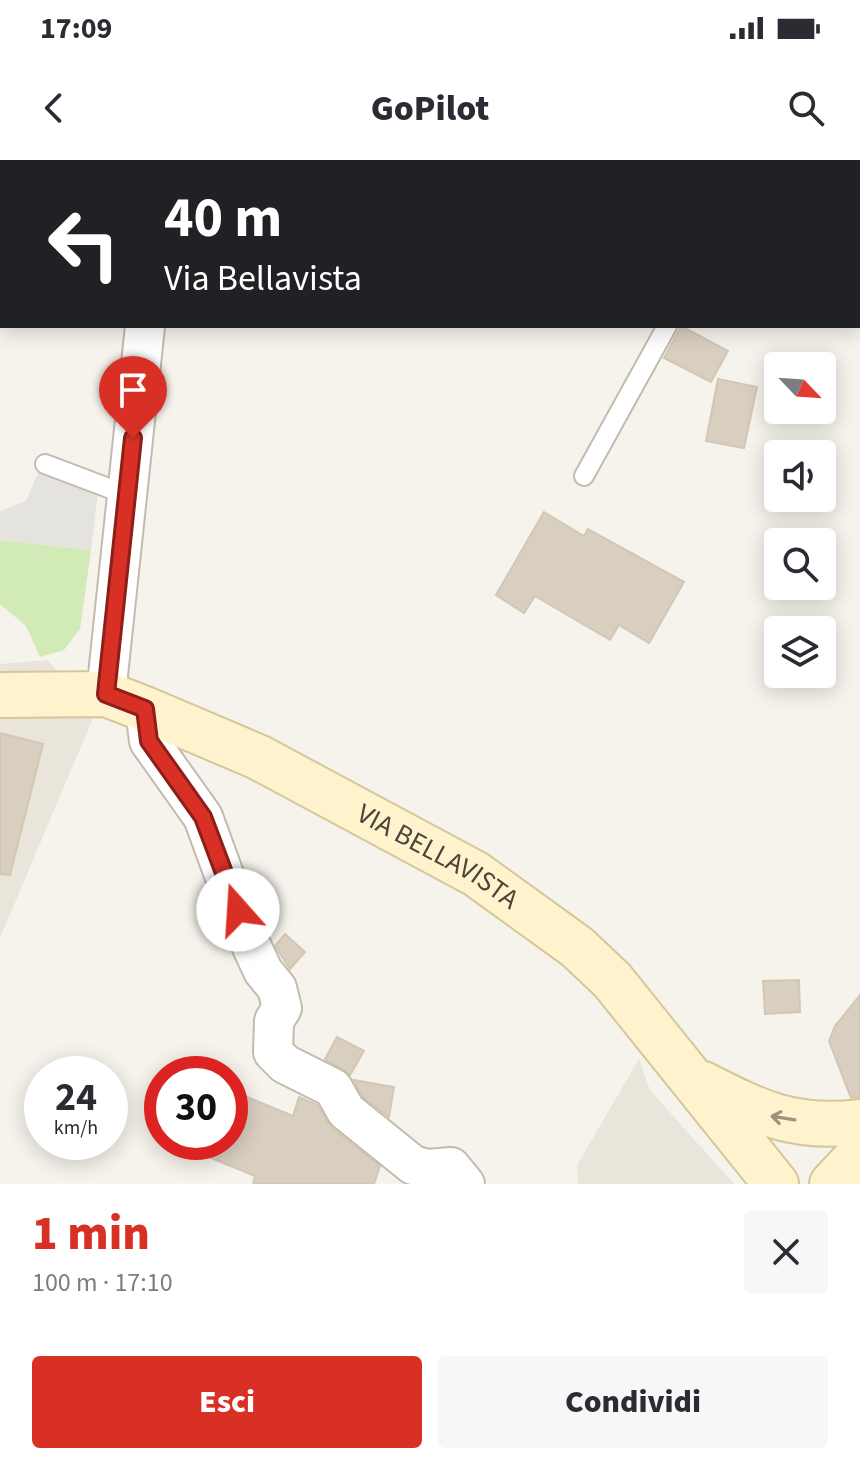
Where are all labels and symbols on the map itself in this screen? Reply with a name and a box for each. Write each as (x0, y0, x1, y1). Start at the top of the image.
north arrow (764, 352, 836, 424)
pin (99, 356, 167, 438)
street label: VIA BELLAVISTA (350, 794, 528, 919)
position arrow (196, 868, 280, 952)
speed limit sign: 30 (144, 1056, 248, 1160)
one-way arrow (771, 1110, 796, 1125)

